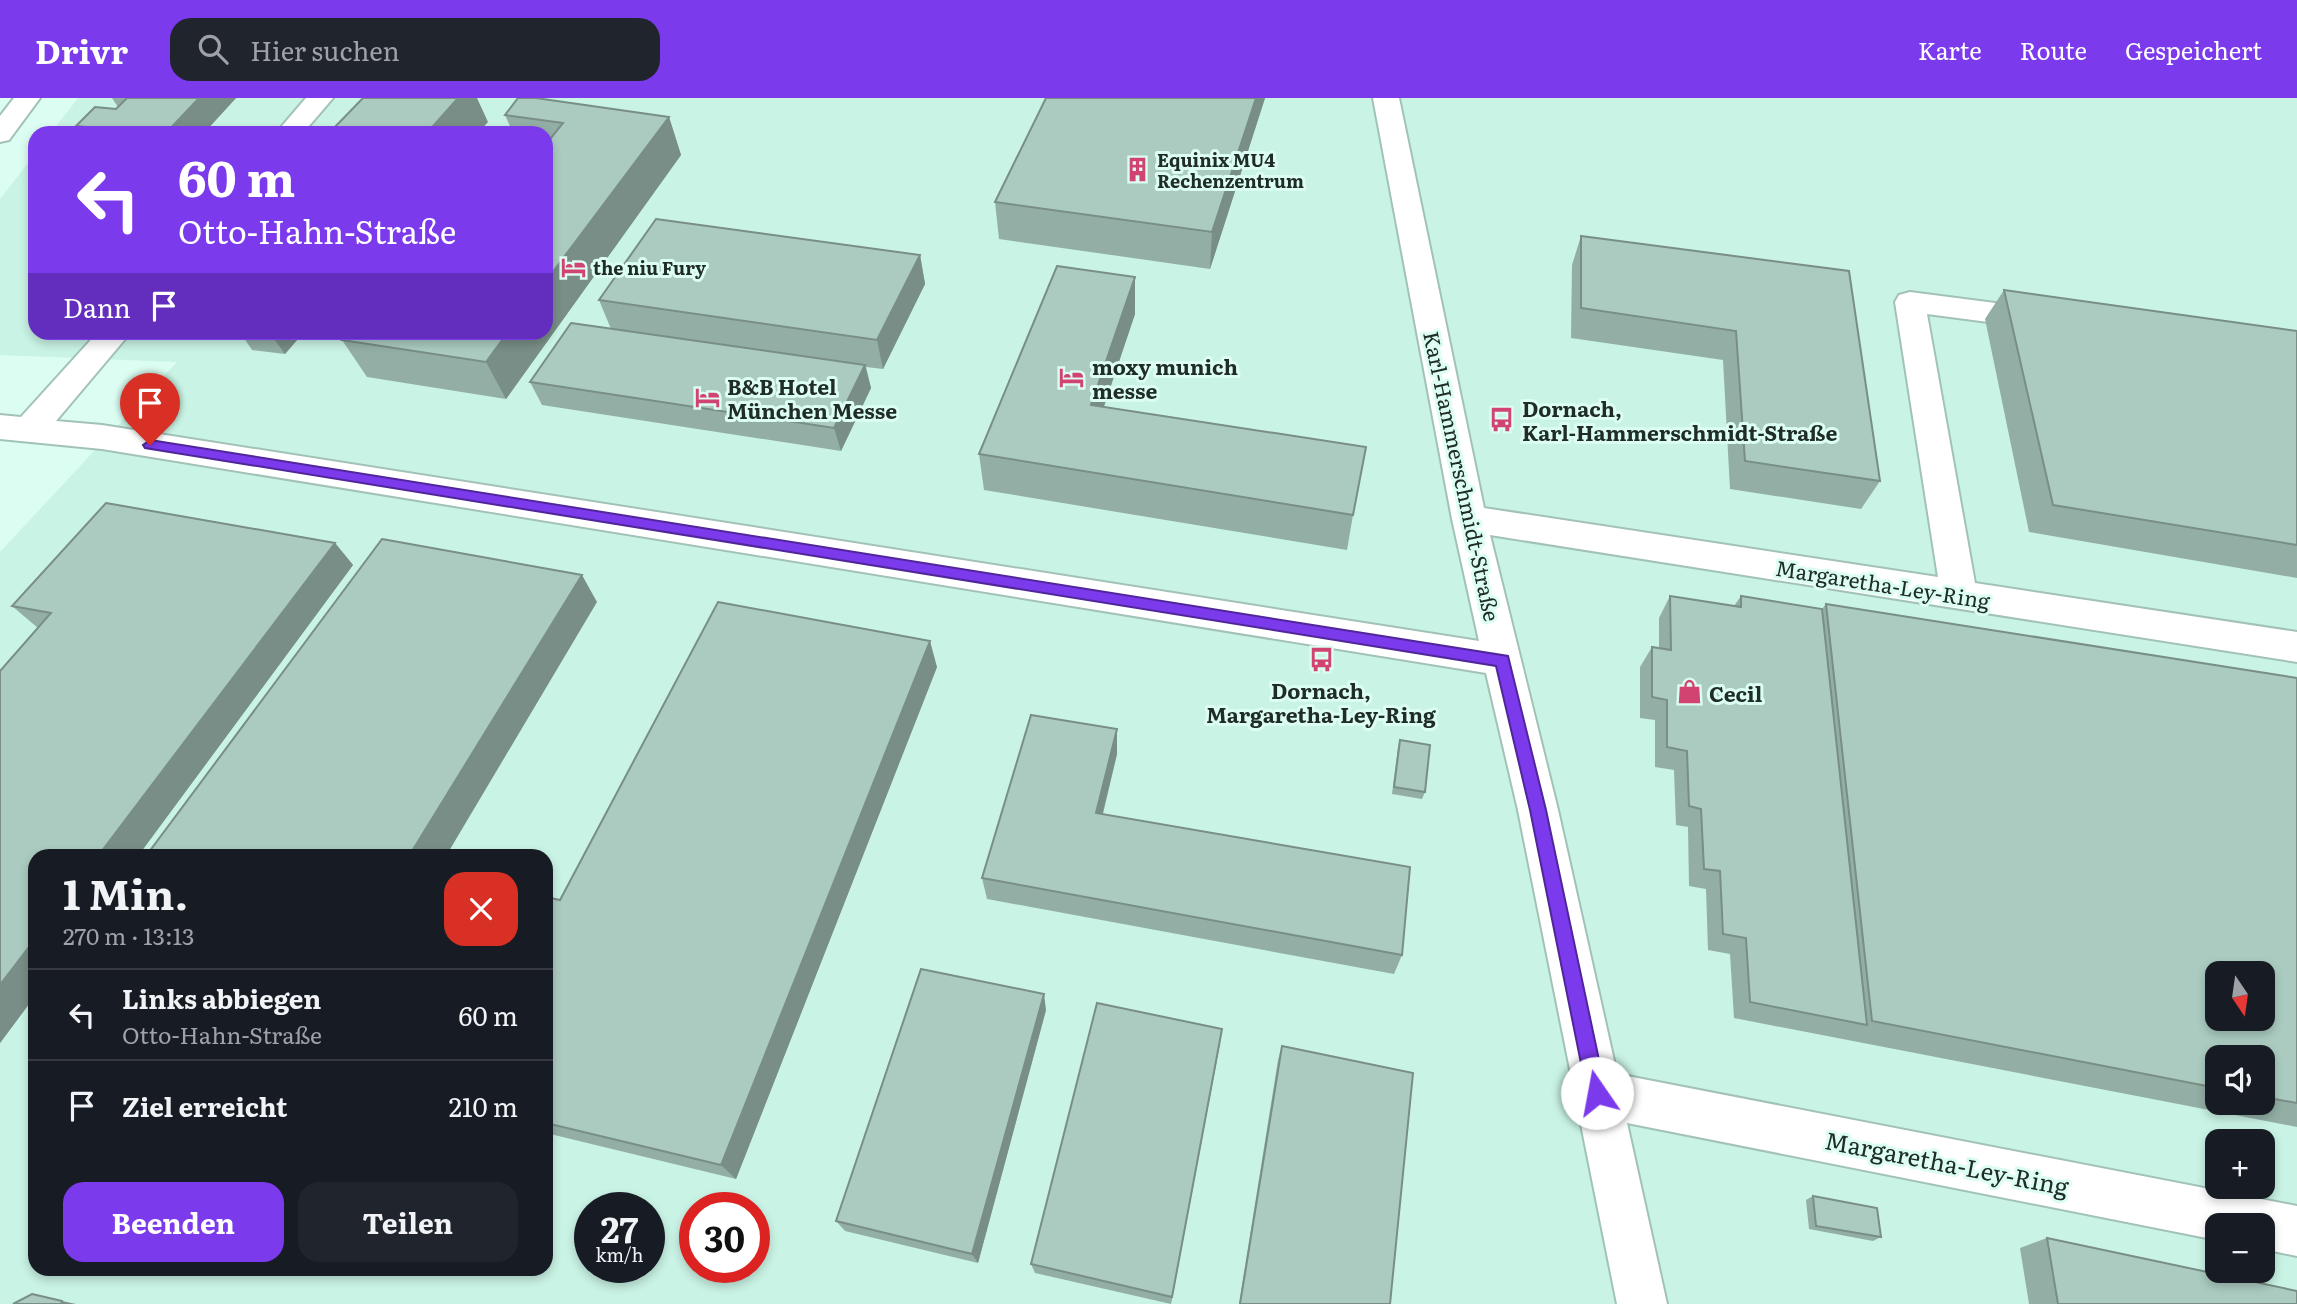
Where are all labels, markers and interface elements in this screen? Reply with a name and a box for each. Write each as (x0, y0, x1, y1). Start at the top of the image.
search box (170, 18, 660, 81)
text: Drivr (35, 25, 128, 74)
icon: search (194, 30, 232, 68)
text: Hier suchen (250, 30, 400, 69)
text: Karte (1918, 32, 1982, 67)
text: Route (2020, 32, 2087, 67)
text: Gespeichert (2125, 32, 2262, 67)
text: 60 m (178, 139, 295, 212)
place label: Equinix MU4 Rechenzentrum (1157, 146, 1304, 194)
icon: left (63, 154, 154, 245)
building icon: Equinix MU4 Rechenzentrum (1123, 155, 1151, 183)
text: Otto-Hahn-Straße (178, 206, 456, 254)
hotel icon: the niu Fury (559, 253, 587, 281)
place label: the niu Fury (593, 254, 706, 281)
text: Dann (63, 287, 131, 326)
icon: arrive (145, 287, 183, 325)
street label: Karl-Hammerschmidt-Straße (1417, 328, 1509, 624)
place label: moxy munich messe (1092, 350, 1238, 405)
hotel icon: moxy munich messe (1058, 363, 1086, 391)
place label: B&B Hotel München Messe (727, 370, 897, 425)
pin (120, 373, 180, 445)
hotel icon: B&B Hotel München Messe (693, 383, 721, 411)
icon: arrive (131, 384, 169, 422)
place label: Dornach, Karl-Hammerschmidt-Straße (1522, 392, 1837, 447)
bus stop icon: Dornach, Karl-Hammerschmidt-Straße (1488, 405, 1516, 433)
street label: Margaretha-Ley-Ring (1774, 551, 1993, 615)
bus stop icon: Dornach, Margaretha-Ley-Ring (1307, 646, 1335, 674)
place label: Dornach, Margaretha-Ley-Ring (1206, 674, 1436, 729)
place label: Cecil (1709, 677, 1763, 708)
shop icon: Cecil (1675, 678, 1703, 706)
text: 1 Min. (63, 861, 188, 923)
button: close (444, 872, 518, 946)
text: 270 m · 13:13 (63, 918, 194, 952)
north arrow (2205, 961, 2275, 1031)
map controls (2205, 961, 2275, 1283)
text: Links abbiegen (122, 978, 321, 1017)
text: 60 m (459, 995, 518, 1034)
icon: left (63, 996, 101, 1034)
text: Otto-Hahn-Straße (122, 1017, 322, 1051)
button: sound (2205, 1045, 2275, 1115)
position arrow (1560, 1056, 1634, 1130)
text: Ziel erreicht (122, 1086, 287, 1125)
text: 210 m (449, 1086, 518, 1125)
icon: arrive (63, 1087, 101, 1125)
street label: Margaretha-Ley-Ring (1822, 1121, 2072, 1203)
button: + (2205, 1129, 2275, 1199)
button: Beenden (63, 1182, 284, 1262)
button: Teilen (298, 1182, 518, 1262)
speed limit sign: 30 (679, 1192, 770, 1283)
text: 27 (601, 1202, 638, 1254)
button: − (2205, 1213, 2275, 1283)
text: km/h (596, 1241, 643, 1268)

